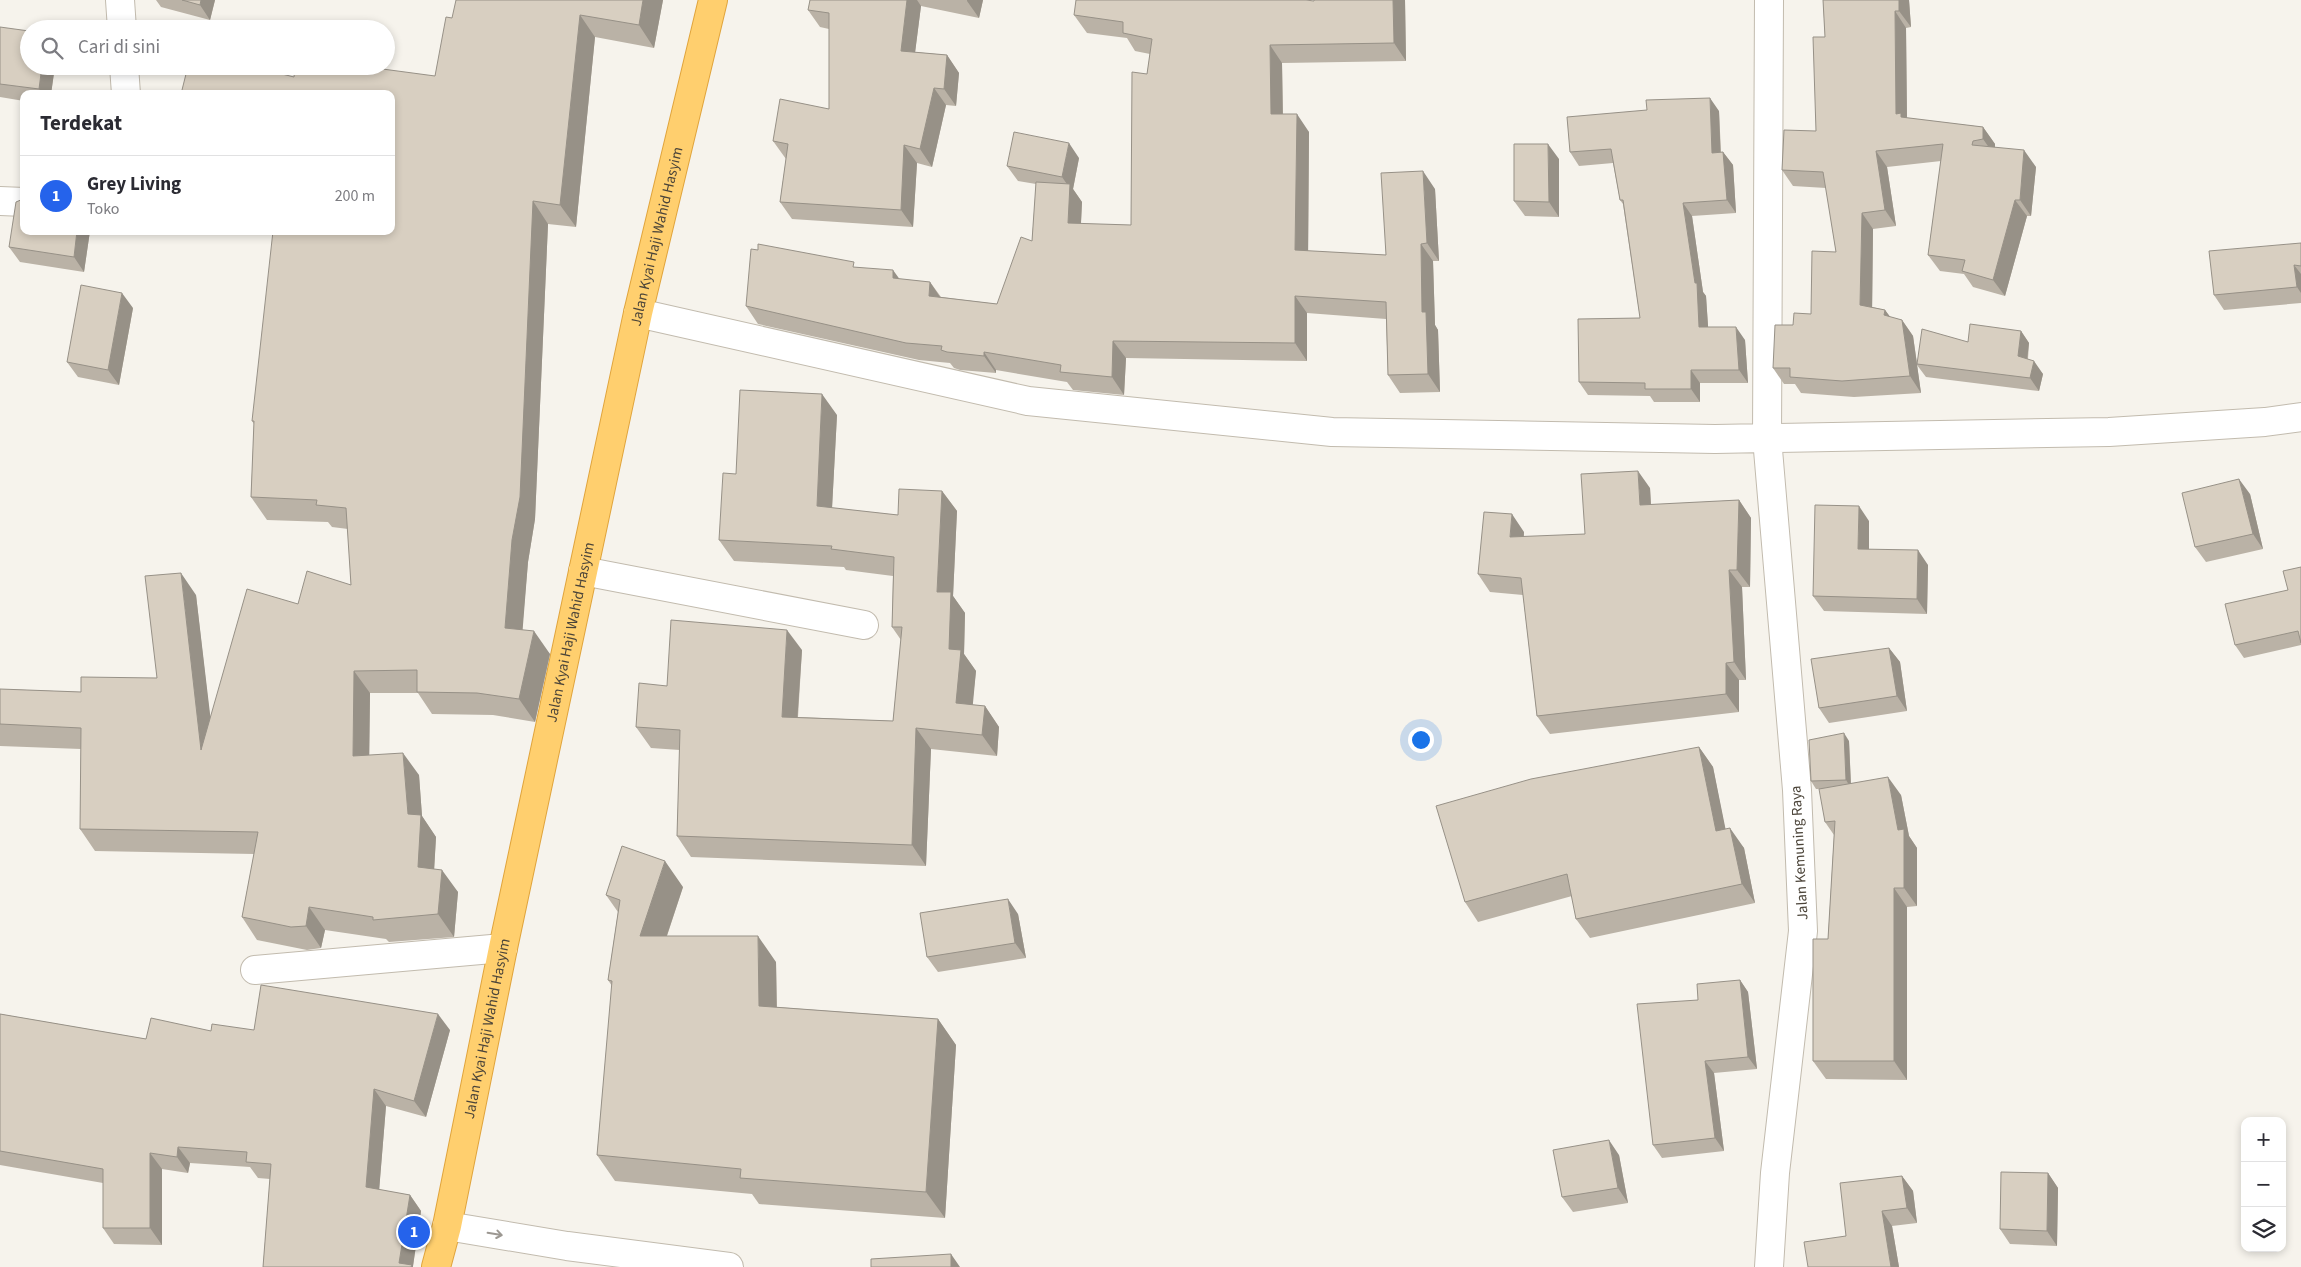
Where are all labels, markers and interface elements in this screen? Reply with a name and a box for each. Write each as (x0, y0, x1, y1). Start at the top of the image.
search box (20, 20, 395, 75)
icon: search (38, 34, 66, 62)
text: Cari di sini (78, 34, 160, 61)
text: Terdekat (40, 108, 122, 138)
street label: Jalan Kyai Haji Wahid Hasyim (626, 145, 688, 328)
text: Grey Living (87, 171, 181, 198)
text: 1 (52, 185, 60, 207)
text: 200 m (335, 185, 375, 207)
text: Toko (87, 198, 120, 220)
street label: Jalan Kyai Haji Wahid Hasyim (541, 540, 600, 724)
your location (1408, 727, 1434, 753)
street label: Jalan Kemuning Raya (1785, 785, 1814, 921)
street label: Jalan Kyai Haji Wahid Hasyim (459, 936, 516, 1121)
map controls (2241, 1117, 2286, 1252)
button: + (2241, 1117, 2286, 1162)
button: − (2241, 1162, 2286, 1207)
button: layers (2241, 1207, 2286, 1252)
pin: 1 (398, 1213, 430, 1251)
one-way arrow (487, 1230, 503, 1240)

